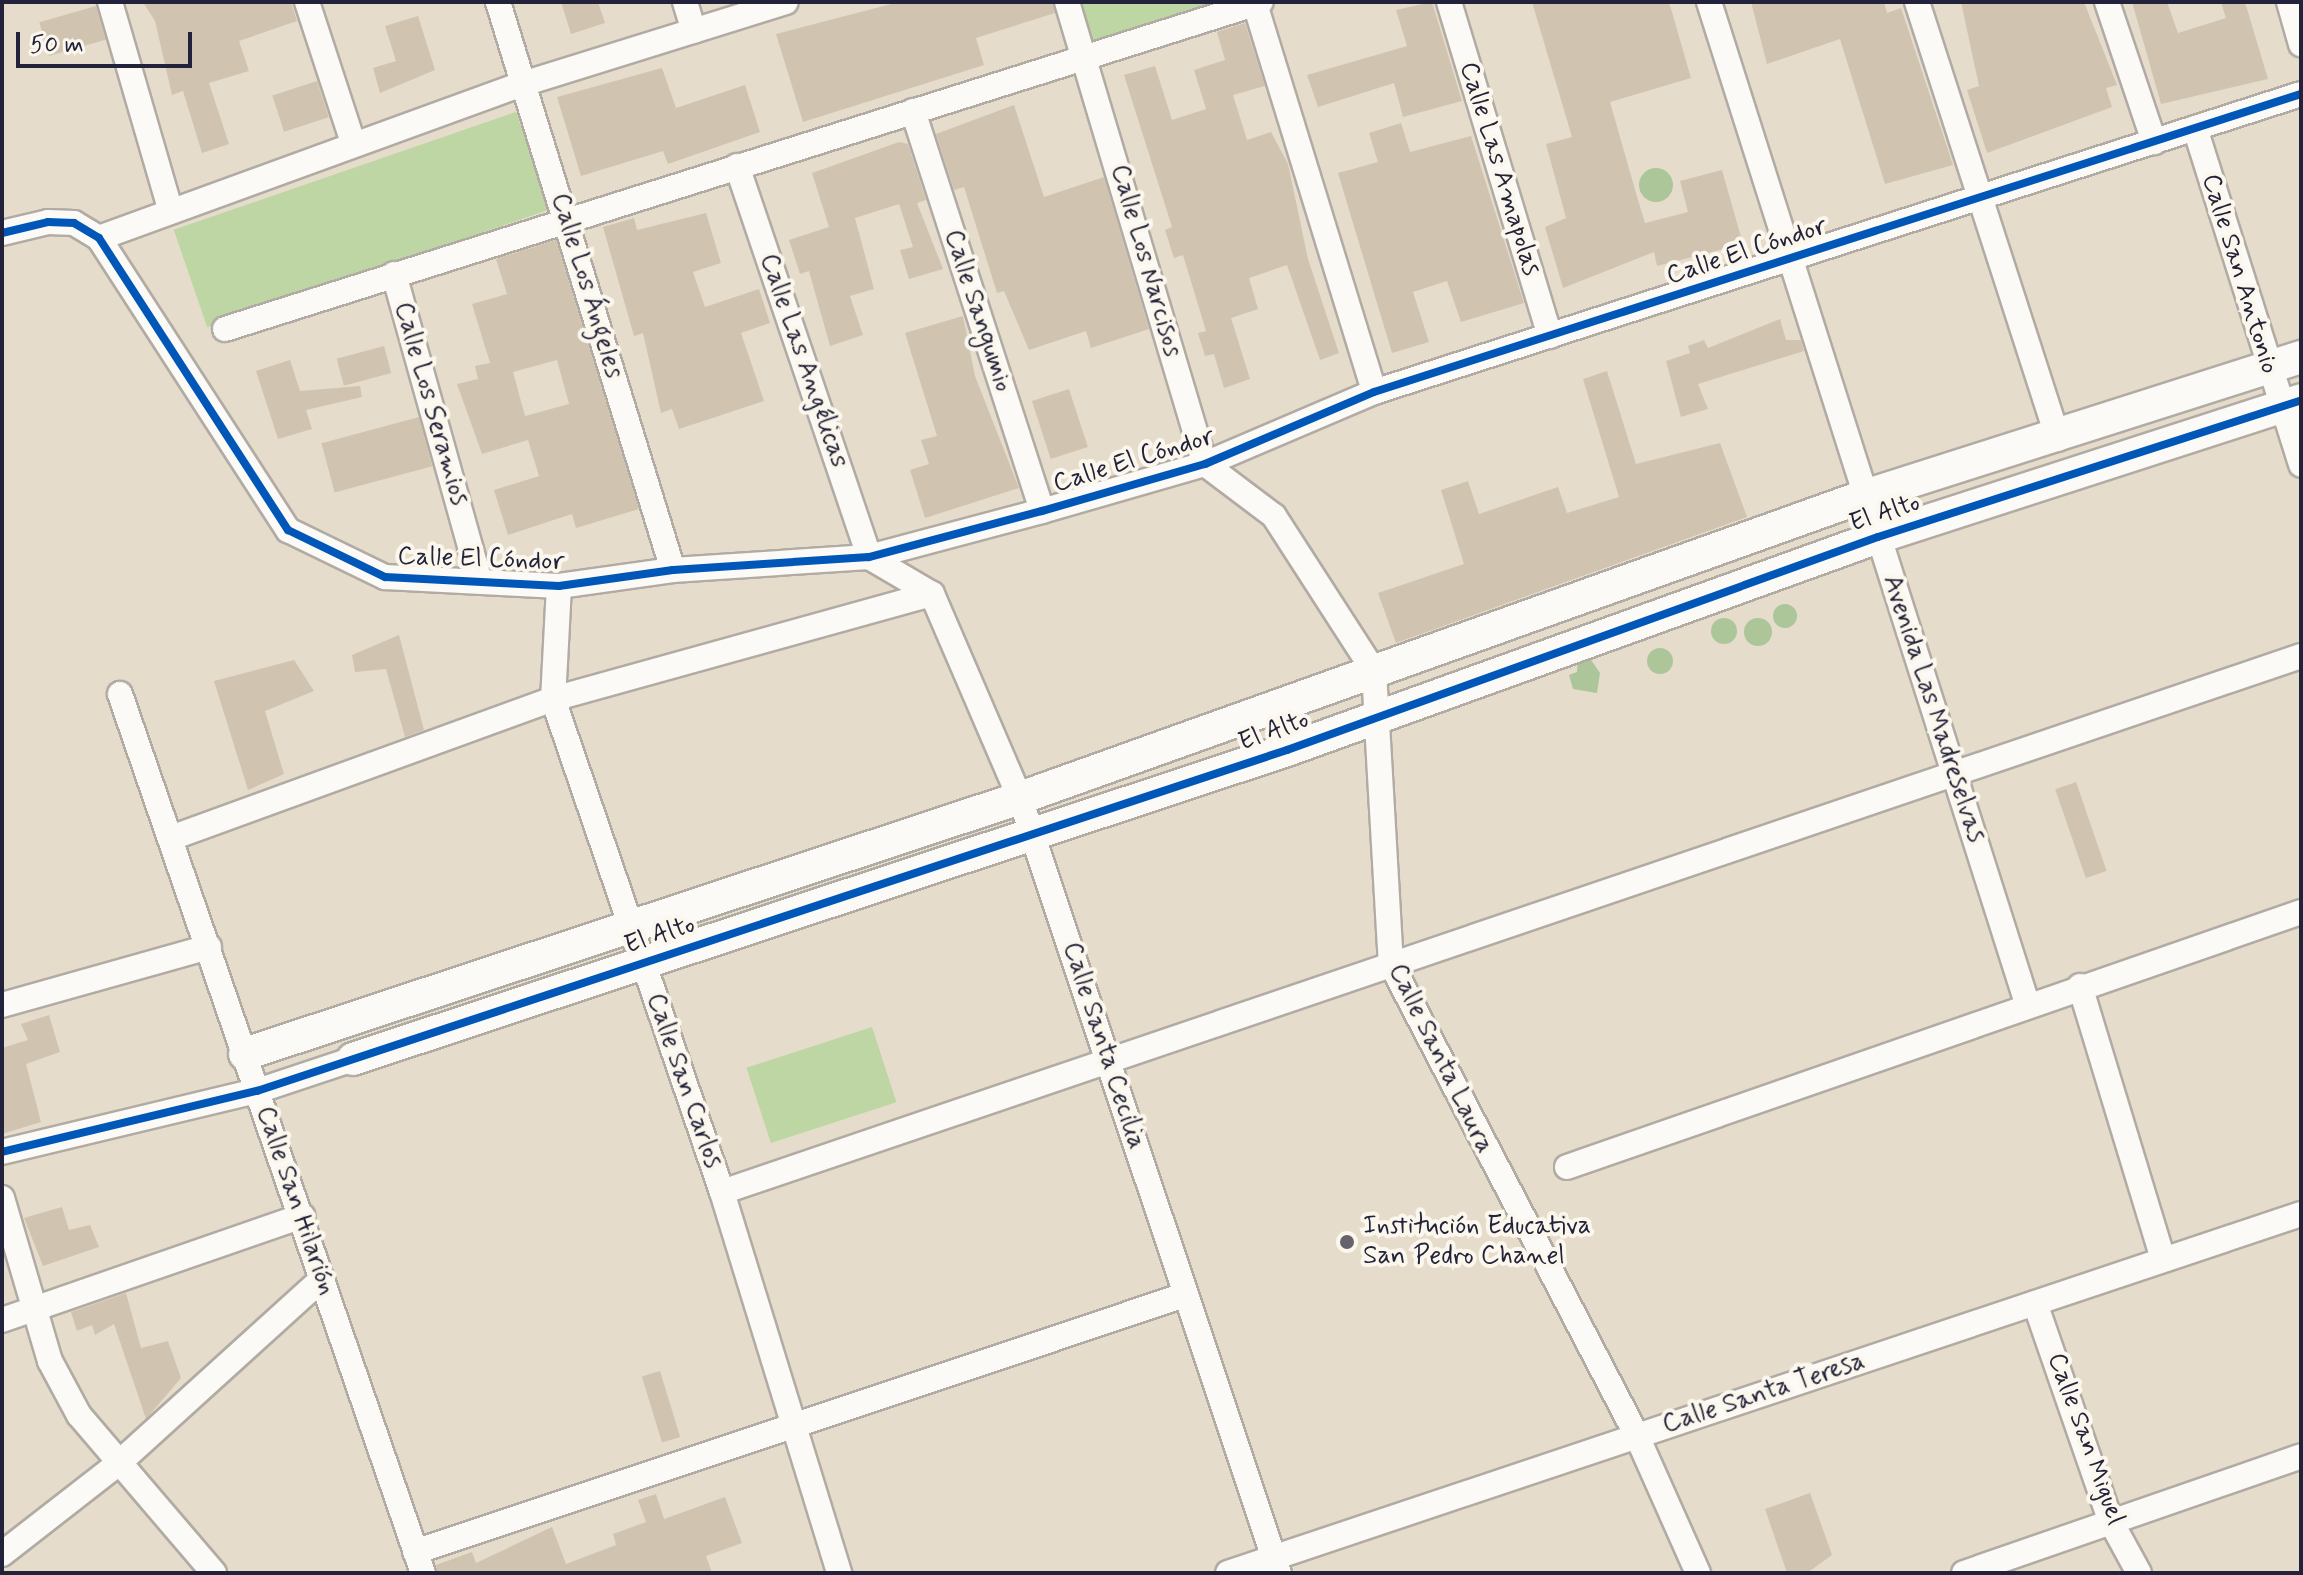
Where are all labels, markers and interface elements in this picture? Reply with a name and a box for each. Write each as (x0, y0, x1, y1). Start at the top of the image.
scale bar (20, 16, 196, 66)
text: 50 m (30, 30, 84, 61)
street label: Calle Las Amapolas (1453, 63, 1545, 275)
street label: Calle Los Narcisos (1103, 161, 1187, 361)
street label: Calle San Antonio (2195, 174, 2283, 374)
street label: Calle Los Ángeles (543, 189, 629, 383)
street label: Calle El Cóndor (1661, 211, 1833, 293)
street label: Calle Sangumio (937, 228, 1017, 394)
street label: Calle Las Angélicas (753, 254, 853, 468)
street label: Calle Los Seramios (385, 297, 475, 511)
street label: Calle El Cóndor (1048, 421, 1220, 501)
street label: El Alto (1846, 488, 1924, 540)
street label: Calle El Cóndor (395, 541, 567, 579)
street label: Avenida Las Madreselvas (1875, 570, 1991, 848)
street label: El Alto (1235, 705, 1313, 759)
street label: El Alto (621, 910, 699, 962)
street label: Calle Santa Cecilia (1055, 939, 1151, 1153)
street label: Calle Santa Laura (1382, 962, 1498, 1156)
street label: Calle San Carlos (639, 990, 727, 1172)
street label: Calle San Hilarión (248, 1103, 342, 1299)
place label: Institución Educativa San Pedro Chanel (1363, 1211, 1591, 1272)
marker: Institución Educativa San Pedro Chanel (1338, 1233, 1356, 1251)
street label: Calle Santa Teresa (1660, 1347, 1868, 1441)
street label: Calle San Miguel (2040, 1349, 2130, 1529)

